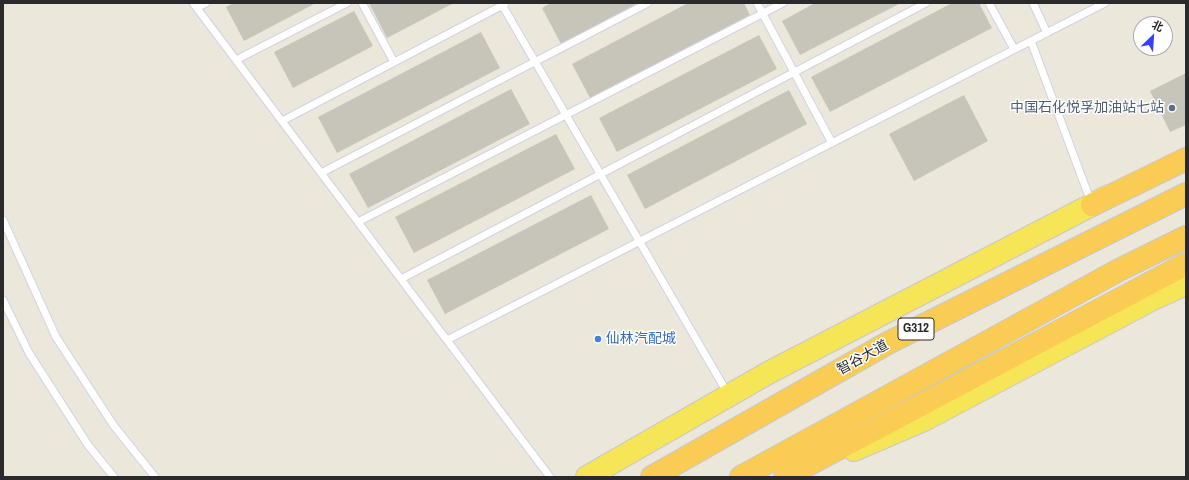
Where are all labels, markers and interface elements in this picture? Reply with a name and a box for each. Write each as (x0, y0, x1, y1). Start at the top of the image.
north arrow (1133, 16, 1173, 56)
text: 北 (1150, 17, 1166, 35)
place label: 中国石化悦孚加油站七站 (1010, 100, 1164, 116)
marker: 中国石化悦孚加油站七站 (1167, 103, 1177, 113)
road number: G312 (898, 318, 934, 340)
place label: 仙林汽配城 (606, 331, 676, 347)
marker: 仙林汽配城 (593, 334, 603, 344)
street label: 智谷大道 (834, 337, 892, 379)

